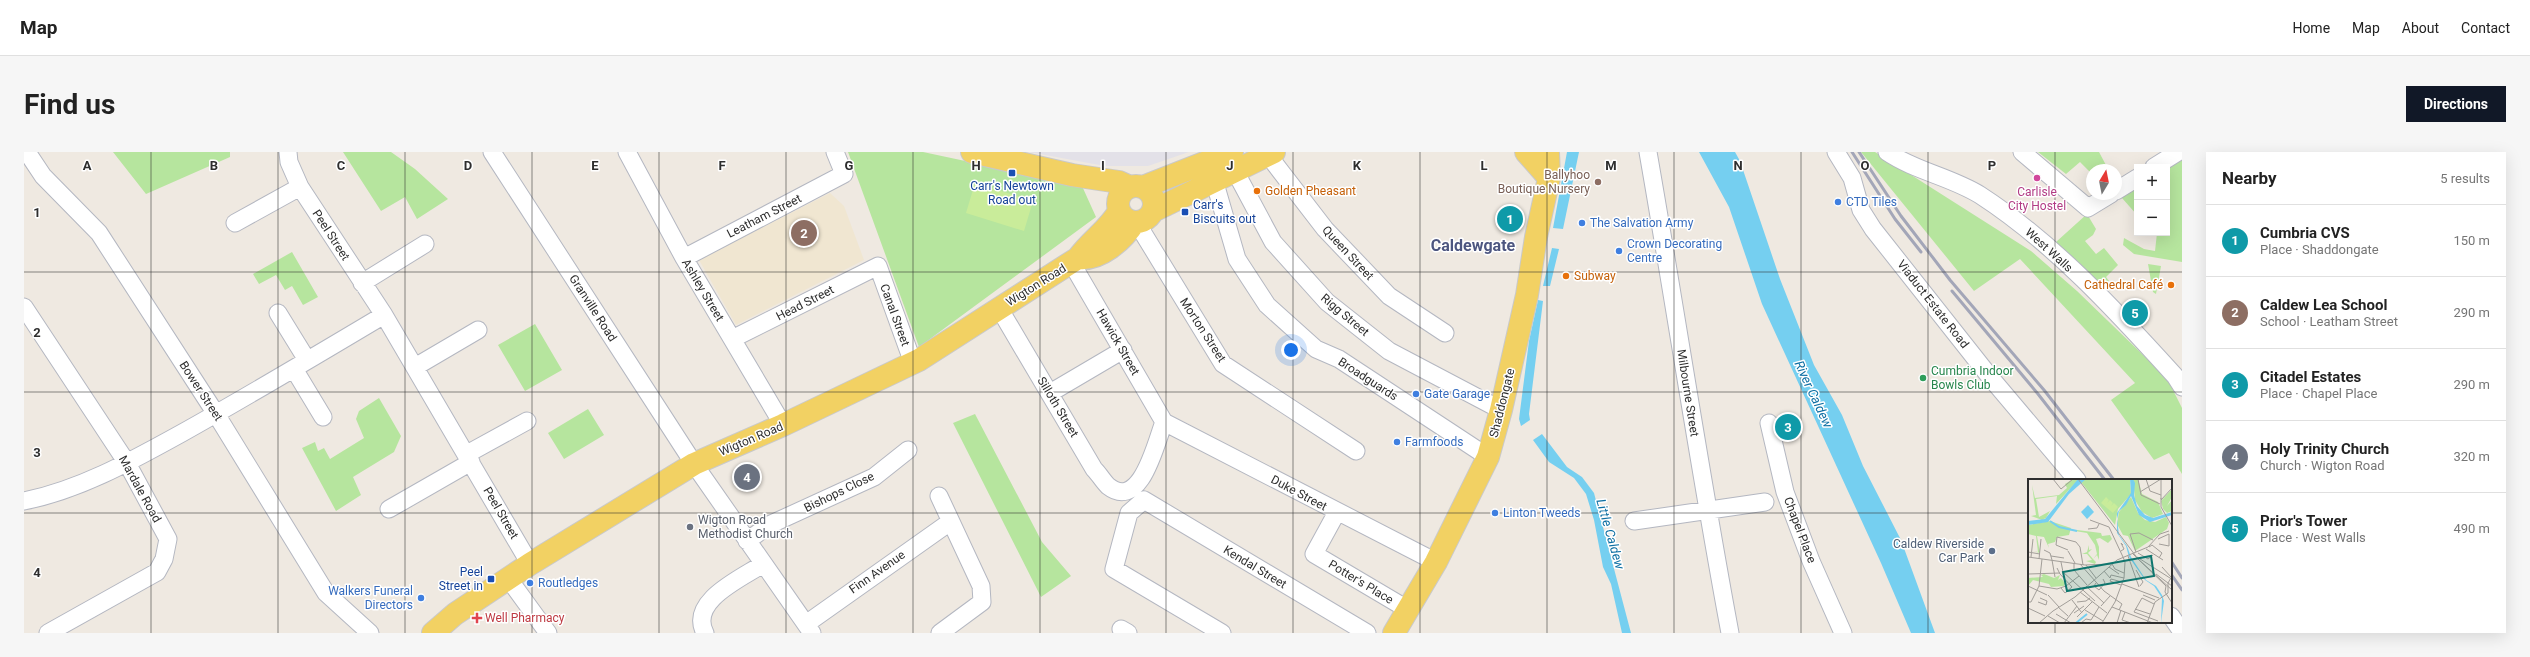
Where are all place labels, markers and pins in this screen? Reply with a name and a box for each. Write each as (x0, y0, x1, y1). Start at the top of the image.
marker: Carr's Newtown Road out (1007, 168, 1017, 178)
place label: Ballyhoo Boutique Nursery (1498, 168, 1590, 196)
marker: Carlisle City Hostel (2032, 173, 2042, 183)
marker: Ballyhoo Boutique Nursery (1593, 177, 1603, 187)
place label: Carr's Newtown Road out (970, 179, 1054, 207)
place label: Golden Pheasant (1265, 184, 1356, 198)
place label: Carlisle City Hostel (2008, 185, 2066, 213)
marker: Golden Pheasant (1252, 186, 1262, 196)
place label: CTD Tiles (1846, 195, 1897, 209)
marker: CTD Tiles (1833, 197, 1843, 207)
place label: Carr's Biscuits out (1193, 198, 1256, 226)
pin: 1 (1497, 204, 1523, 234)
marker: Carr's Biscuits out (1180, 207, 1190, 217)
place label: The Salvation Army (1590, 216, 1694, 230)
pin: 2 (791, 218, 817, 248)
marker: The Salvation Army (1577, 218, 1587, 228)
place label: Crown Decorating Centre (1627, 237, 1722, 265)
marker: Crown Decorating Centre (1614, 246, 1624, 256)
place label: Subway (1574, 269, 1616, 283)
marker: Subway (1561, 271, 1571, 281)
place label: Cathedral Café (2084, 278, 2163, 292)
marker: Cathedral Café (2166, 280, 2176, 290)
pin: 5 (2122, 298, 2148, 328)
place label: Cumbria Indoor Bowls Club (1931, 364, 2014, 392)
marker: Cumbria Indoor Bowls Club (1918, 373, 1928, 383)
place label: Gate Garage (1424, 387, 1490, 401)
marker: Gate Garage (1411, 389, 1421, 399)
pin: 3 (1775, 412, 1801, 442)
place label: Farmfoods (1405, 435, 1463, 449)
marker: Farmfoods (1392, 437, 1402, 447)
pin: 4 (734, 462, 760, 492)
place label: Linton Tweeds (1503, 506, 1581, 520)
marker: Linton Tweeds (1490, 508, 1500, 518)
place label: Wigton Road Methodist Church (698, 513, 793, 541)
marker: Wigton Road Methodist Church (685, 522, 695, 532)
place label: Caldew Riverside Car Park (1893, 537, 1985, 565)
marker: Caldew Riverside Car Park (1987, 546, 1997, 556)
place label: Peel Street in (439, 565, 483, 593)
marker: Peel Street in (486, 574, 496, 584)
place label: Routledges (538, 576, 598, 590)
marker: Routledges (525, 578, 535, 588)
place label: Walkers Funeral Directors (328, 584, 413, 612)
marker: Walkers Funeral Directors (416, 593, 426, 603)
place label: Well Pharmacy (485, 611, 565, 625)
marker: Well Pharmacy (472, 613, 482, 623)

